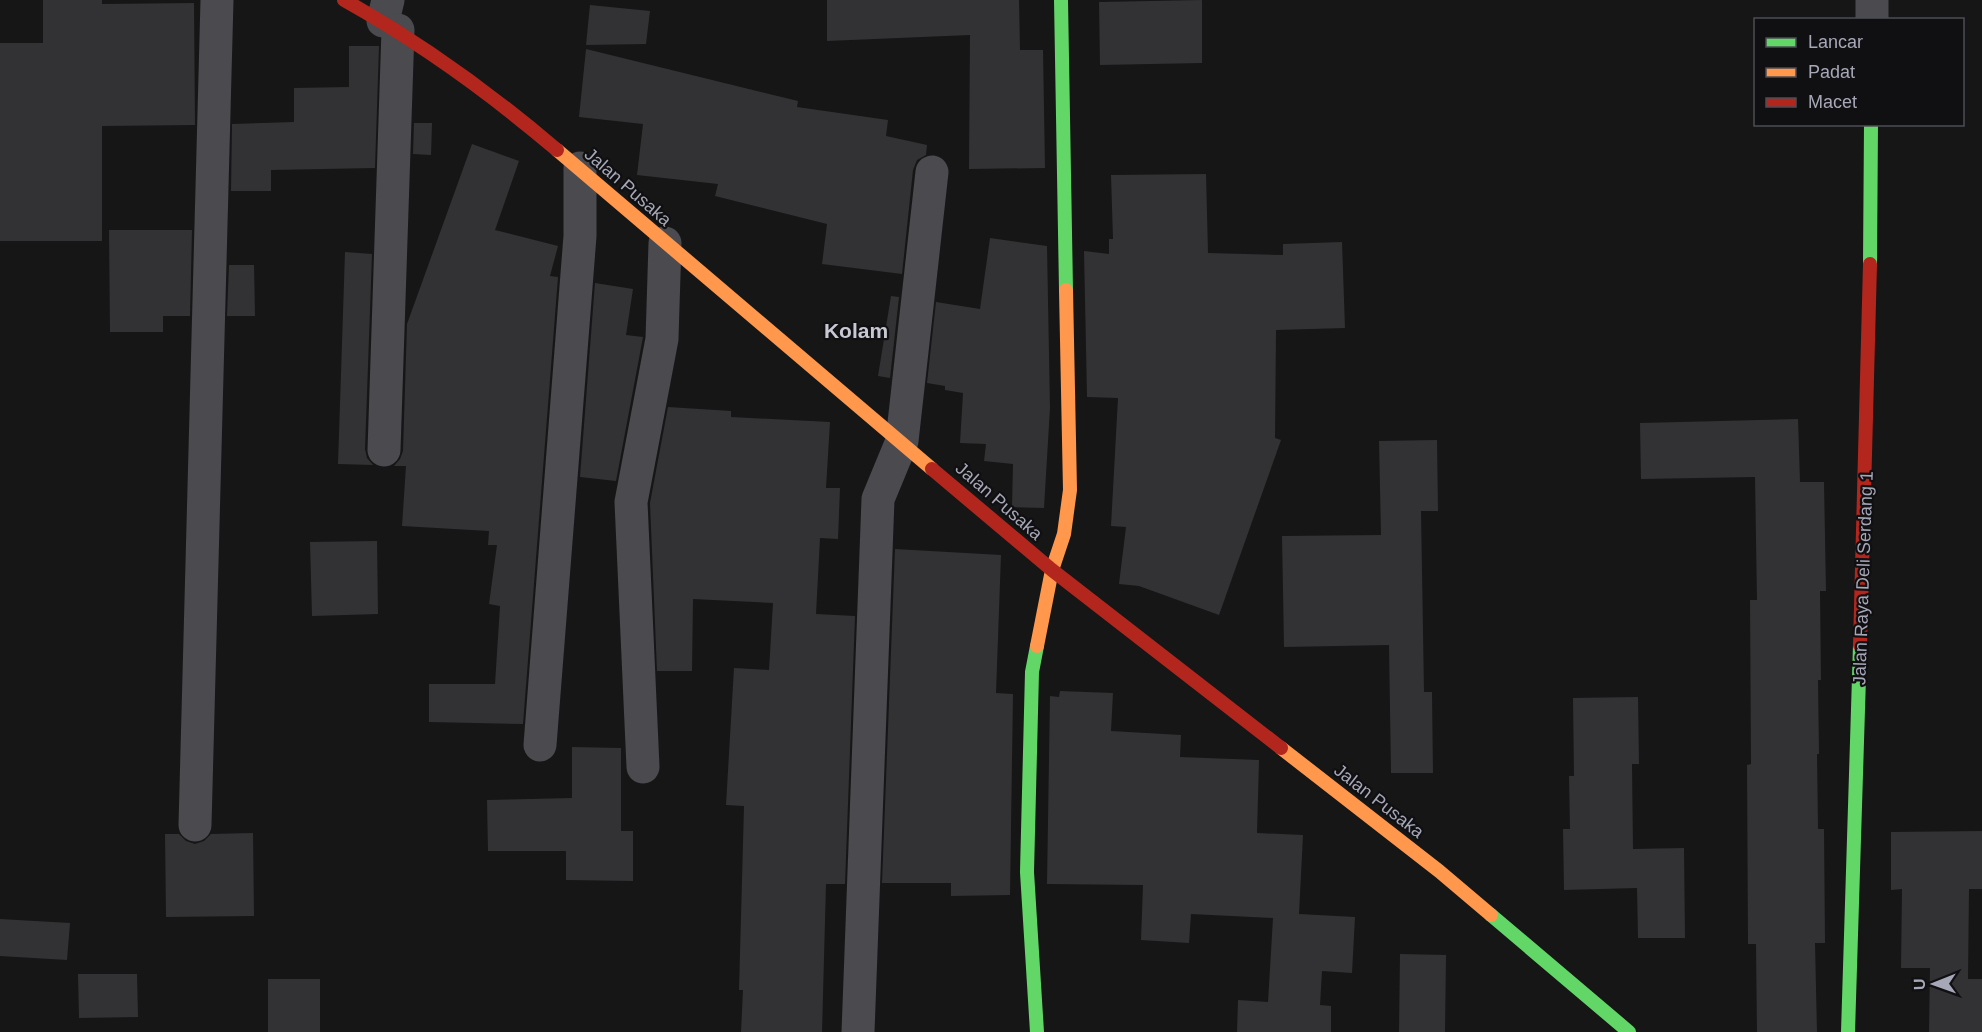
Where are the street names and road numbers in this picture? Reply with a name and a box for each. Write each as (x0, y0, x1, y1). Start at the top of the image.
street label: Jalan Pusaka (581, 144, 676, 231)
street label: Jalan Pusaka (952, 458, 1047, 545)
street label: Jalan Raya Deli Serdang 1 (1849, 471, 1877, 685)
street label: Jalan Pusaka (1330, 760, 1429, 843)

